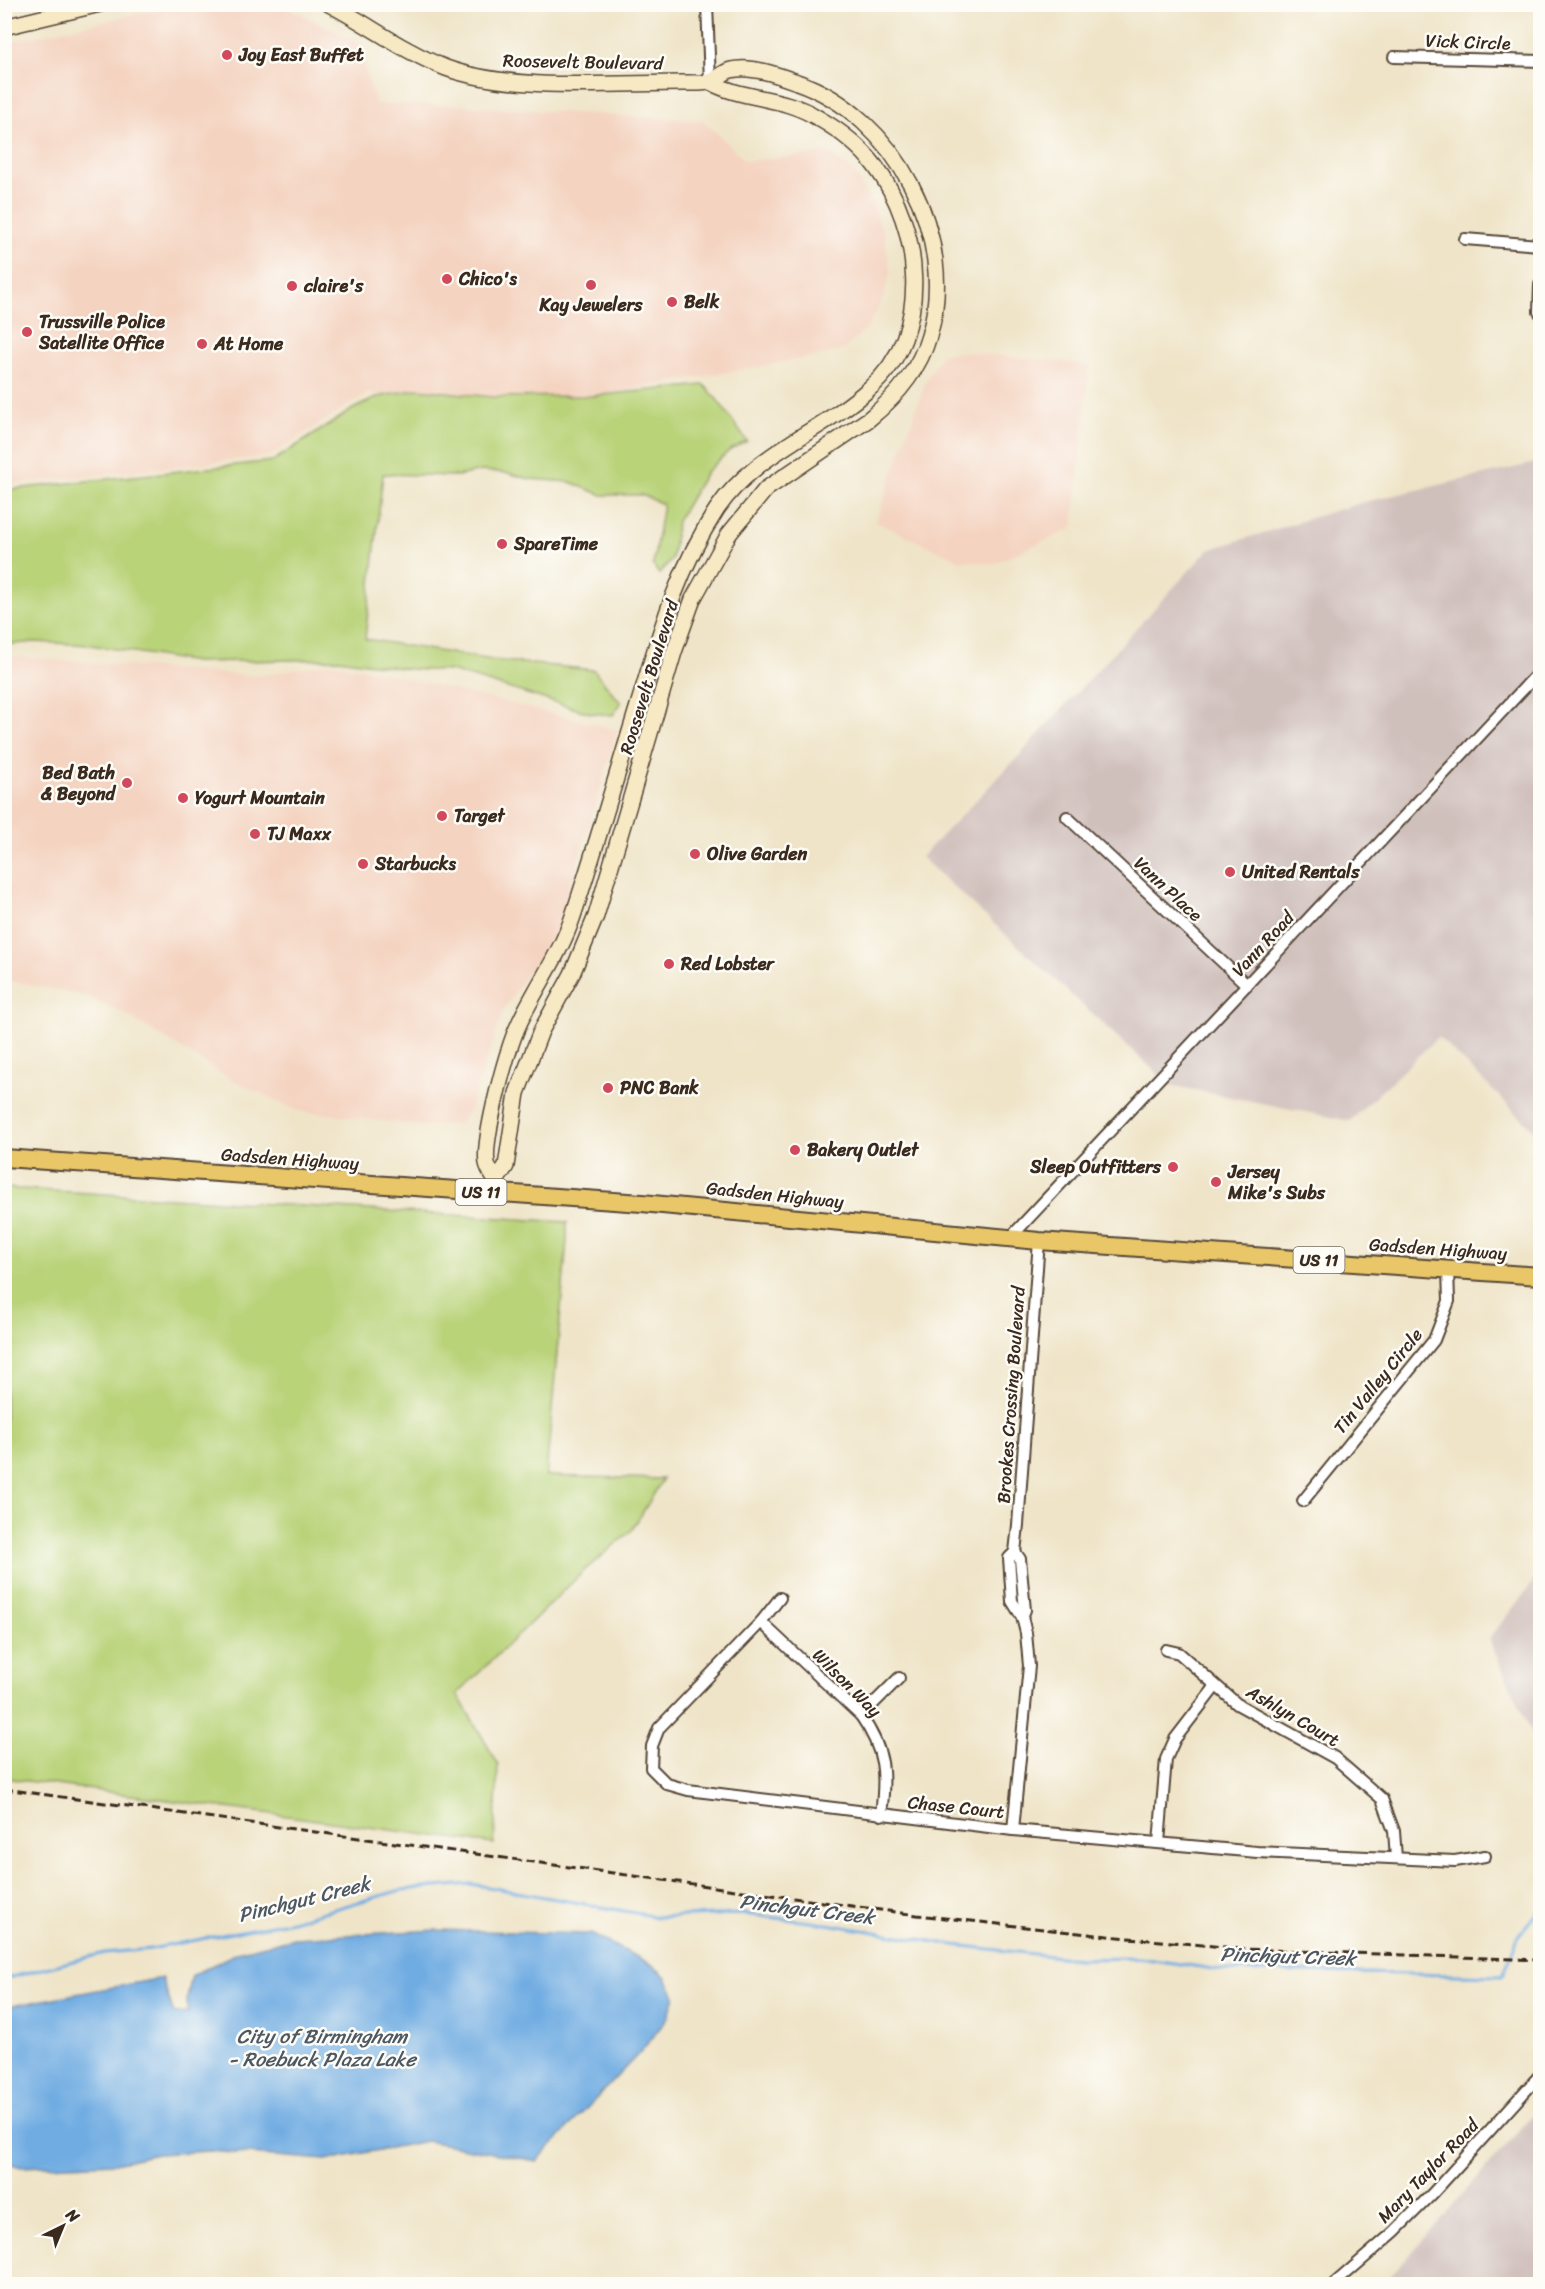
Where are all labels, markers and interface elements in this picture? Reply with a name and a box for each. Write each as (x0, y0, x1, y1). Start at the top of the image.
street label: Vick Circle (1425, 25, 1511, 59)
place label: Joy East Buffet (238, 39, 364, 71)
street label: Roosevelt Boulevard (503, 45, 665, 79)
marker: Joy East Buffet (220, 48, 234, 62)
place label: Chico's (458, 263, 518, 295)
place label: claire's (303, 270, 364, 302)
marker: Chico's (440, 272, 454, 286)
marker: Kay Jewelers (584, 278, 598, 292)
marker: claire's (285, 279, 299, 293)
place label: Belk (684, 286, 720, 318)
place label: Kay Jewelers (539, 289, 643, 321)
marker: Belk (665, 295, 679, 309)
place label: Trussville Police Satellite Office (38, 306, 165, 359)
marker: Trussville Police Satellite Office (20, 325, 34, 339)
place label: At Home (213, 328, 284, 360)
marker: At Home (195, 337, 209, 351)
place label: SpareTime (513, 528, 599, 560)
marker: SpareTime (495, 537, 509, 551)
street label: Roosevelt Boulevard (610, 594, 688, 758)
place label: Bed Bath & Beyond (41, 757, 116, 810)
marker: Bed Bath & Beyond (120, 776, 134, 790)
place label: Yogurt Mountain (195, 782, 325, 814)
marker: Yogurt Mountain (176, 791, 190, 805)
place label: Target (454, 800, 506, 832)
marker: Target (435, 809, 449, 823)
place label: TJ Maxx (267, 818, 332, 850)
marker: TJ Maxx (248, 827, 262, 841)
place label: Olive Garden (707, 838, 807, 870)
marker: Olive Garden (688, 847, 702, 861)
place label: Starbucks (374, 848, 456, 880)
street label: Vann Place (1126, 848, 1210, 930)
place label: United Rentals (1242, 856, 1360, 888)
marker: Starbucks (356, 857, 370, 871)
marker: United Rentals (1223, 865, 1237, 879)
street label: Vann Road (1224, 902, 1303, 985)
place label: Red Lobster (680, 948, 775, 980)
marker: Red Lobster (662, 957, 676, 971)
place label: PNC Bank (620, 1072, 699, 1104)
marker: PNC Bank (601, 1081, 615, 1095)
place label: Bakery Outlet (807, 1134, 920, 1166)
street label: Gadsden Highway (220, 1138, 361, 1180)
marker: Bakery Outlet (788, 1143, 802, 1157)
place label: Sleep Outfitters (1029, 1151, 1162, 1183)
place label: Jersey Mike's Subs (1227, 1156, 1326, 1209)
marker: Sleep Outfitters (1166, 1160, 1180, 1174)
street label: Gadsden Highway (705, 1172, 846, 1218)
marker: Jersey Mike's Subs (1209, 1175, 1223, 1189)
road number: US 11 (456, 1179, 506, 1205)
street label: Gadsden Highway (1368, 1228, 1509, 1270)
road number: US 11 (1294, 1247, 1344, 1273)
street label: Brookes Crossing Boulevard (987, 1284, 1035, 1505)
street label: Tin Valley Circle (1325, 1321, 1431, 1441)
street label: Wilson Way (805, 1641, 890, 1726)
street label: Ashlyn Court (1239, 1676, 1346, 1756)
street label: Chase Court (906, 1786, 1006, 1828)
water label: Pinchgut Creek (234, 1866, 376, 1933)
water label: Pinchgut Creek (738, 1884, 878, 1935)
water label: Pinchgut Creek (1220, 1937, 1358, 1976)
water label: City of Birmingham - Roebuck Plaza Lake (228, 2019, 417, 2077)
street label: Mary Taylor Road (1369, 2110, 1488, 2231)
north arrow (33, 2196, 93, 2256)
text: N (58, 2200, 87, 2230)

